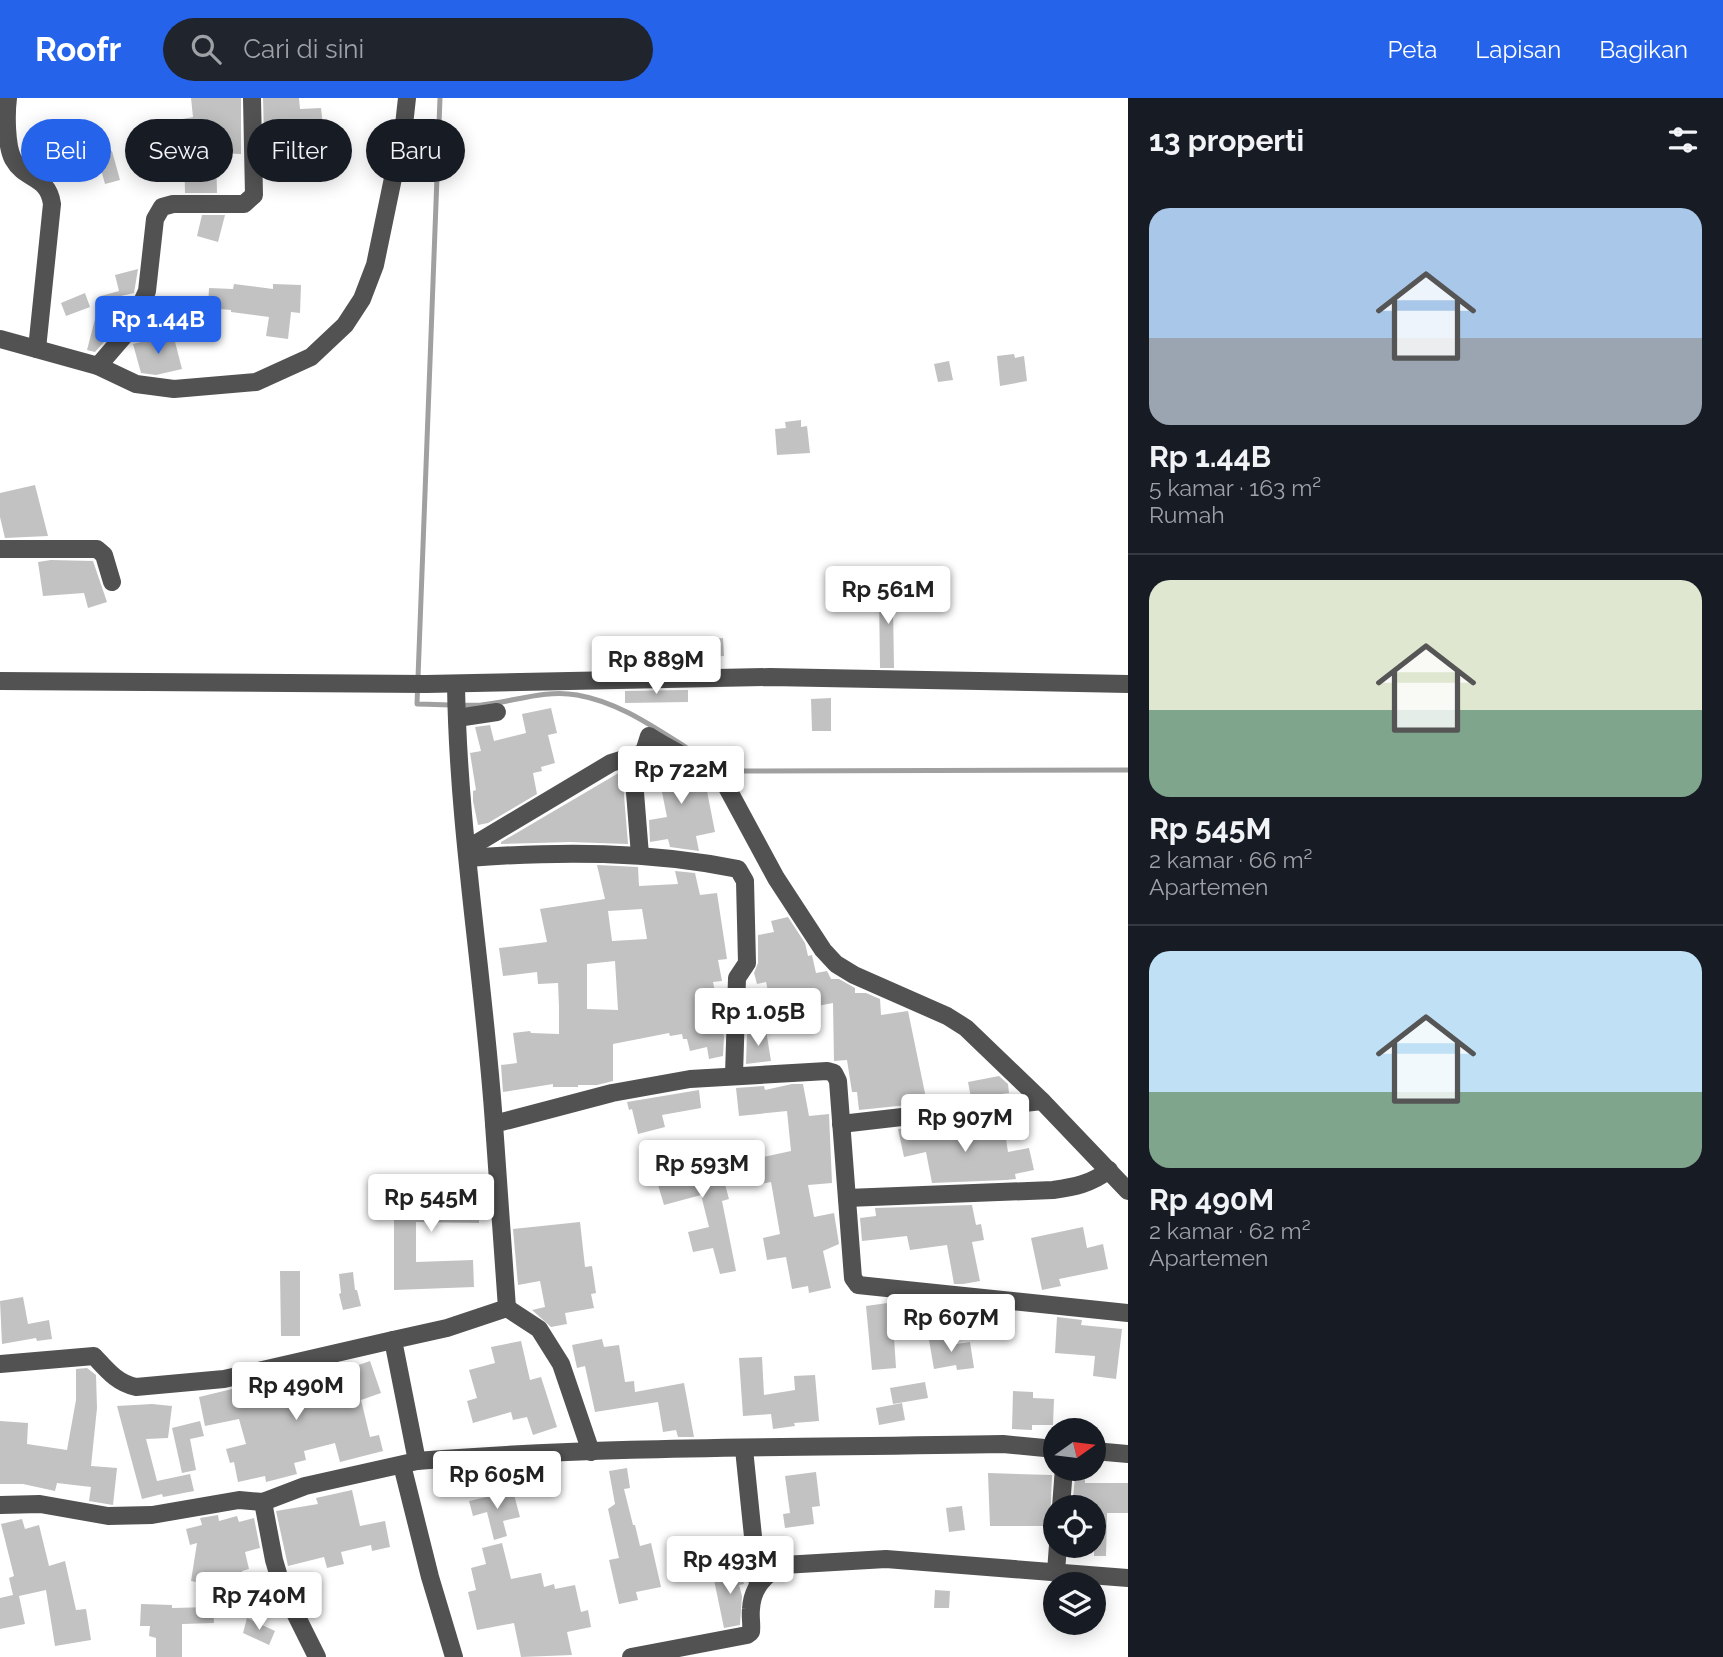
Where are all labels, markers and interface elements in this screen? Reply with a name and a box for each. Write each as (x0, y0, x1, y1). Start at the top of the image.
search box (163, 18, 653, 81)
text: Roofr (35, 30, 121, 69)
icon: search (187, 30, 225, 68)
text: Cari di sini (243, 34, 364, 64)
text: Peta (1388, 35, 1437, 64)
text: Lapisan (1475, 35, 1561, 64)
text: Bagikan (1599, 35, 1688, 64)
chip: Beli (21, 119, 111, 182)
chip: Sewa (125, 119, 233, 182)
chip: Filter (247, 119, 352, 182)
chip: Baru (366, 119, 465, 182)
icon: filters (1664, 121, 1702, 159)
text: 13 properti (1149, 123, 1304, 158)
icon: home (1363, 253, 1489, 379)
pin: Rp 1.44B (86, 296, 230, 356)
text: Rp 1.44B (111, 305, 205, 332)
text: Rp 1.44B (1149, 439, 1271, 474)
text: 5 kamar · 163 m² (1149, 474, 1321, 501)
text: Rumah (1149, 501, 1225, 528)
pin: Rp 561M (823, 566, 953, 626)
text: Rp 561M (841, 575, 935, 602)
icon: home (1363, 625, 1489, 751)
pin: Rp 889M (591, 636, 721, 696)
text: Rp 889M (608, 645, 704, 672)
pin: Rp 722M (616, 746, 746, 806)
text: Rp 722M (634, 755, 728, 782)
text: Rp 545M (1149, 811, 1271, 846)
text: 2 kamar · 66 m² (1149, 846, 1312, 873)
text: Apartemen (1149, 873, 1268, 900)
pin: Rp 1.05B (686, 988, 830, 1048)
icon: home (1363, 996, 1489, 1122)
text: Rp 1.05B (711, 997, 805, 1024)
pin: Rp 907M (900, 1094, 1030, 1154)
text: Rp 907M (917, 1103, 1013, 1130)
pin: Rp 593M (637, 1140, 767, 1200)
text: Rp 593M (655, 1149, 749, 1176)
pin: Rp 545M (366, 1174, 496, 1234)
text: Rp 490M (1149, 1182, 1274, 1217)
text: Rp 545M (384, 1183, 478, 1210)
text: 2 kamar · 62 m² (1149, 1217, 1311, 1244)
text: Apartemen (1149, 1244, 1268, 1271)
pin: Rp 607M (886, 1294, 1016, 1354)
text: Rp 607M (903, 1303, 999, 1330)
pin: Rp 490M (231, 1362, 361, 1422)
text: Rp 490M (248, 1371, 344, 1398)
north arrow (1043, 1418, 1106, 1480)
map controls (1043, 1418, 1106, 1635)
pin: Rp 605M (432, 1452, 562, 1511)
text: Rp 605M (449, 1460, 545, 1487)
button: locate (1043, 1495, 1106, 1558)
pin: Rp 493M (665, 1536, 795, 1596)
text: Rp 493M (683, 1545, 777, 1572)
pin: Rp 740M (194, 1572, 324, 1632)
button: layers (1043, 1572, 1106, 1635)
text: Rp 740M (212, 1581, 306, 1608)

